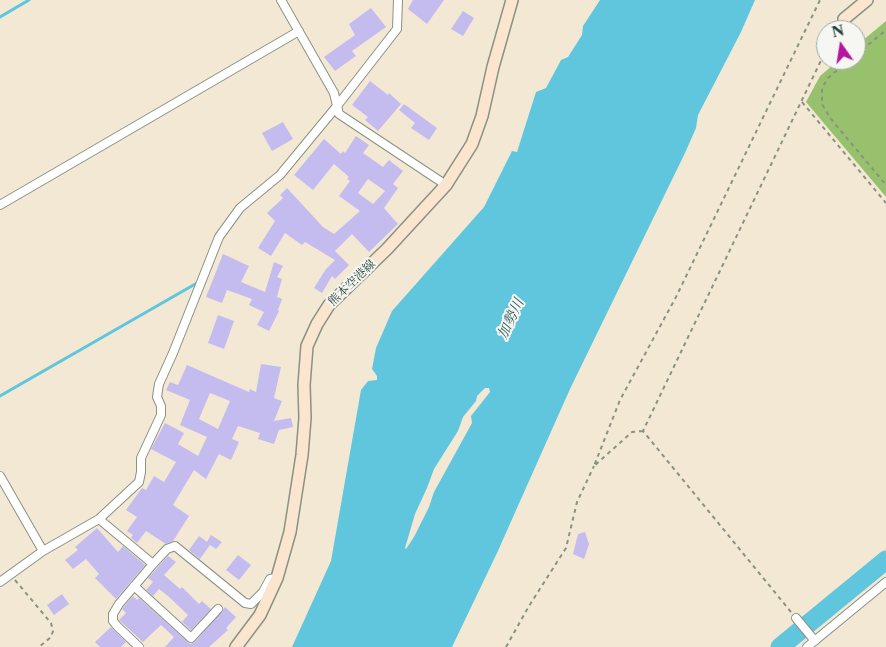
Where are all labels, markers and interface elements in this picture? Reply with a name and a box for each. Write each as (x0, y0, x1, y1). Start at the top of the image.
north arrow (816, 20, 866, 70)
text: N (830, 21, 846, 41)
street label: 熊本空港線 (325, 257, 379, 309)
water label: 加勢川 (495, 296, 527, 342)

